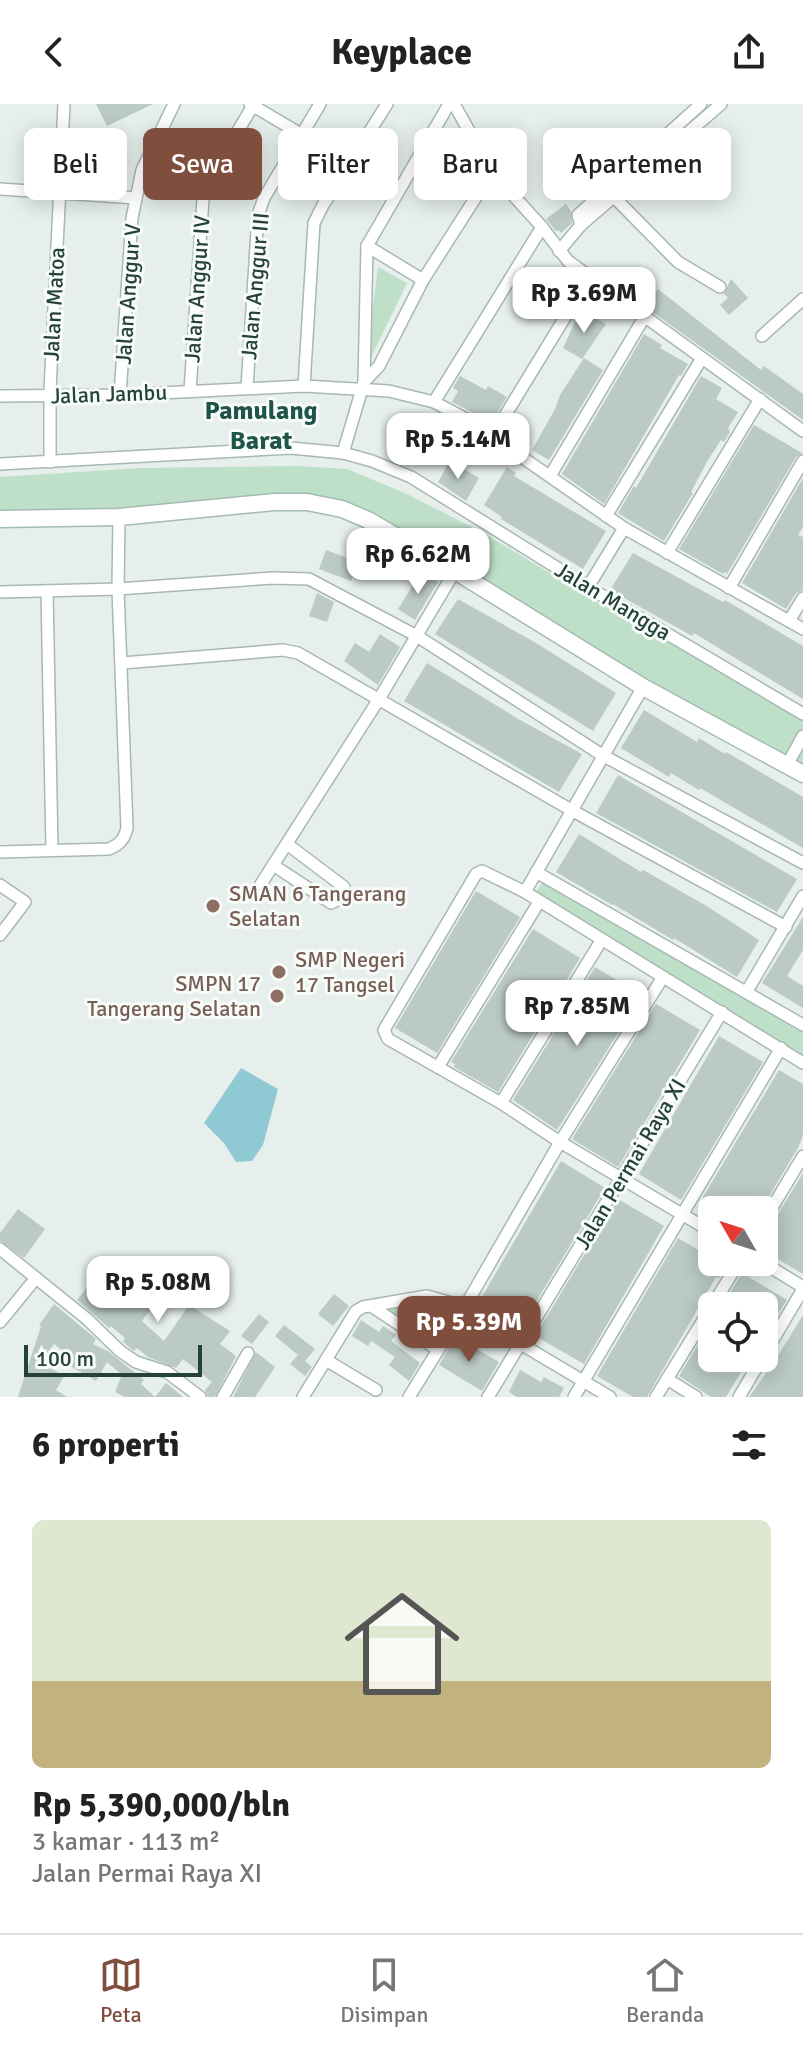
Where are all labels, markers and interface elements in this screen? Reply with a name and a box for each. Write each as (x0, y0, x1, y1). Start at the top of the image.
icon: back (32, 30, 76, 74)
text: Keyplace (331, 30, 472, 75)
icon: share (727, 30, 771, 74)
chip: Beli (24, 128, 127, 200)
chip: Sewa (143, 128, 262, 200)
chip: Filter (278, 128, 398, 200)
chip: Baru (414, 128, 527, 200)
chip: Apartemen (543, 128, 731, 200)
street label: Jalan Anggur III (235, 211, 275, 361)
street label: Jalan Anggur IV (178, 214, 216, 364)
street label: Jalan Anggur V (110, 222, 146, 365)
street label: Jalan Matoa (38, 247, 70, 361)
pin: Rp 3.69M (501, 267, 667, 335)
text: Rp 3.69M (531, 277, 637, 309)
street label: Jalan Jambu (50, 378, 168, 410)
district label: Pamulang Barat (204, 395, 318, 457)
pin: Rp 5.14M (375, 413, 541, 481)
text: Rp 5.14M (405, 423, 511, 455)
pin: Rp 6.62M (335, 528, 501, 596)
text: Rp 6.62M (365, 538, 471, 570)
street label: Jalan Mangga (550, 556, 676, 646)
place label: SMAN 6 Tangerang Selatan (229, 880, 406, 932)
marker: SMAN 6 Tangerang Selatan (204, 897, 222, 915)
place label: SMP Negeri 17 Tangsel (295, 946, 405, 998)
marker: SMP Negeri 17 Tangsel (270, 963, 288, 981)
place label: SMPN 17 Tangerang Selatan (87, 970, 261, 1022)
pin: Rp 7.85M (494, 980, 660, 1048)
marker: SMPN 17 Tangerang Selatan (268, 987, 286, 1005)
text: Rp 7.85M (524, 990, 630, 1022)
street label: Jalan Permai Raya XI (568, 1074, 692, 1254)
north arrow (698, 1196, 778, 1276)
map controls (698, 1196, 778, 1372)
pin: Rp 5.08M (75, 1256, 241, 1324)
text: Rp 5.08M (105, 1266, 211, 1298)
button: locate (698, 1292, 778, 1372)
pin: Rp 5.39M (386, 1296, 552, 1364)
text: Rp 5.39M (416, 1306, 522, 1338)
scale bar (24, 1341, 202, 1377)
text: 100 m (36, 1345, 94, 1372)
icon: filters (727, 1423, 771, 1467)
text: 6 properti (32, 1424, 180, 1466)
icon: home (330, 1572, 474, 1716)
text: Rp 5,390,000/bln (32, 1784, 290, 1826)
text: 3 kamar · 113 m² (32, 1826, 220, 1858)
text: Jalan Permai Raya XI (32, 1858, 262, 1890)
tab: Peta (99, 1953, 143, 2028)
tab: Disimpan (340, 1953, 428, 2028)
tab: Beranda (626, 1953, 704, 2028)

